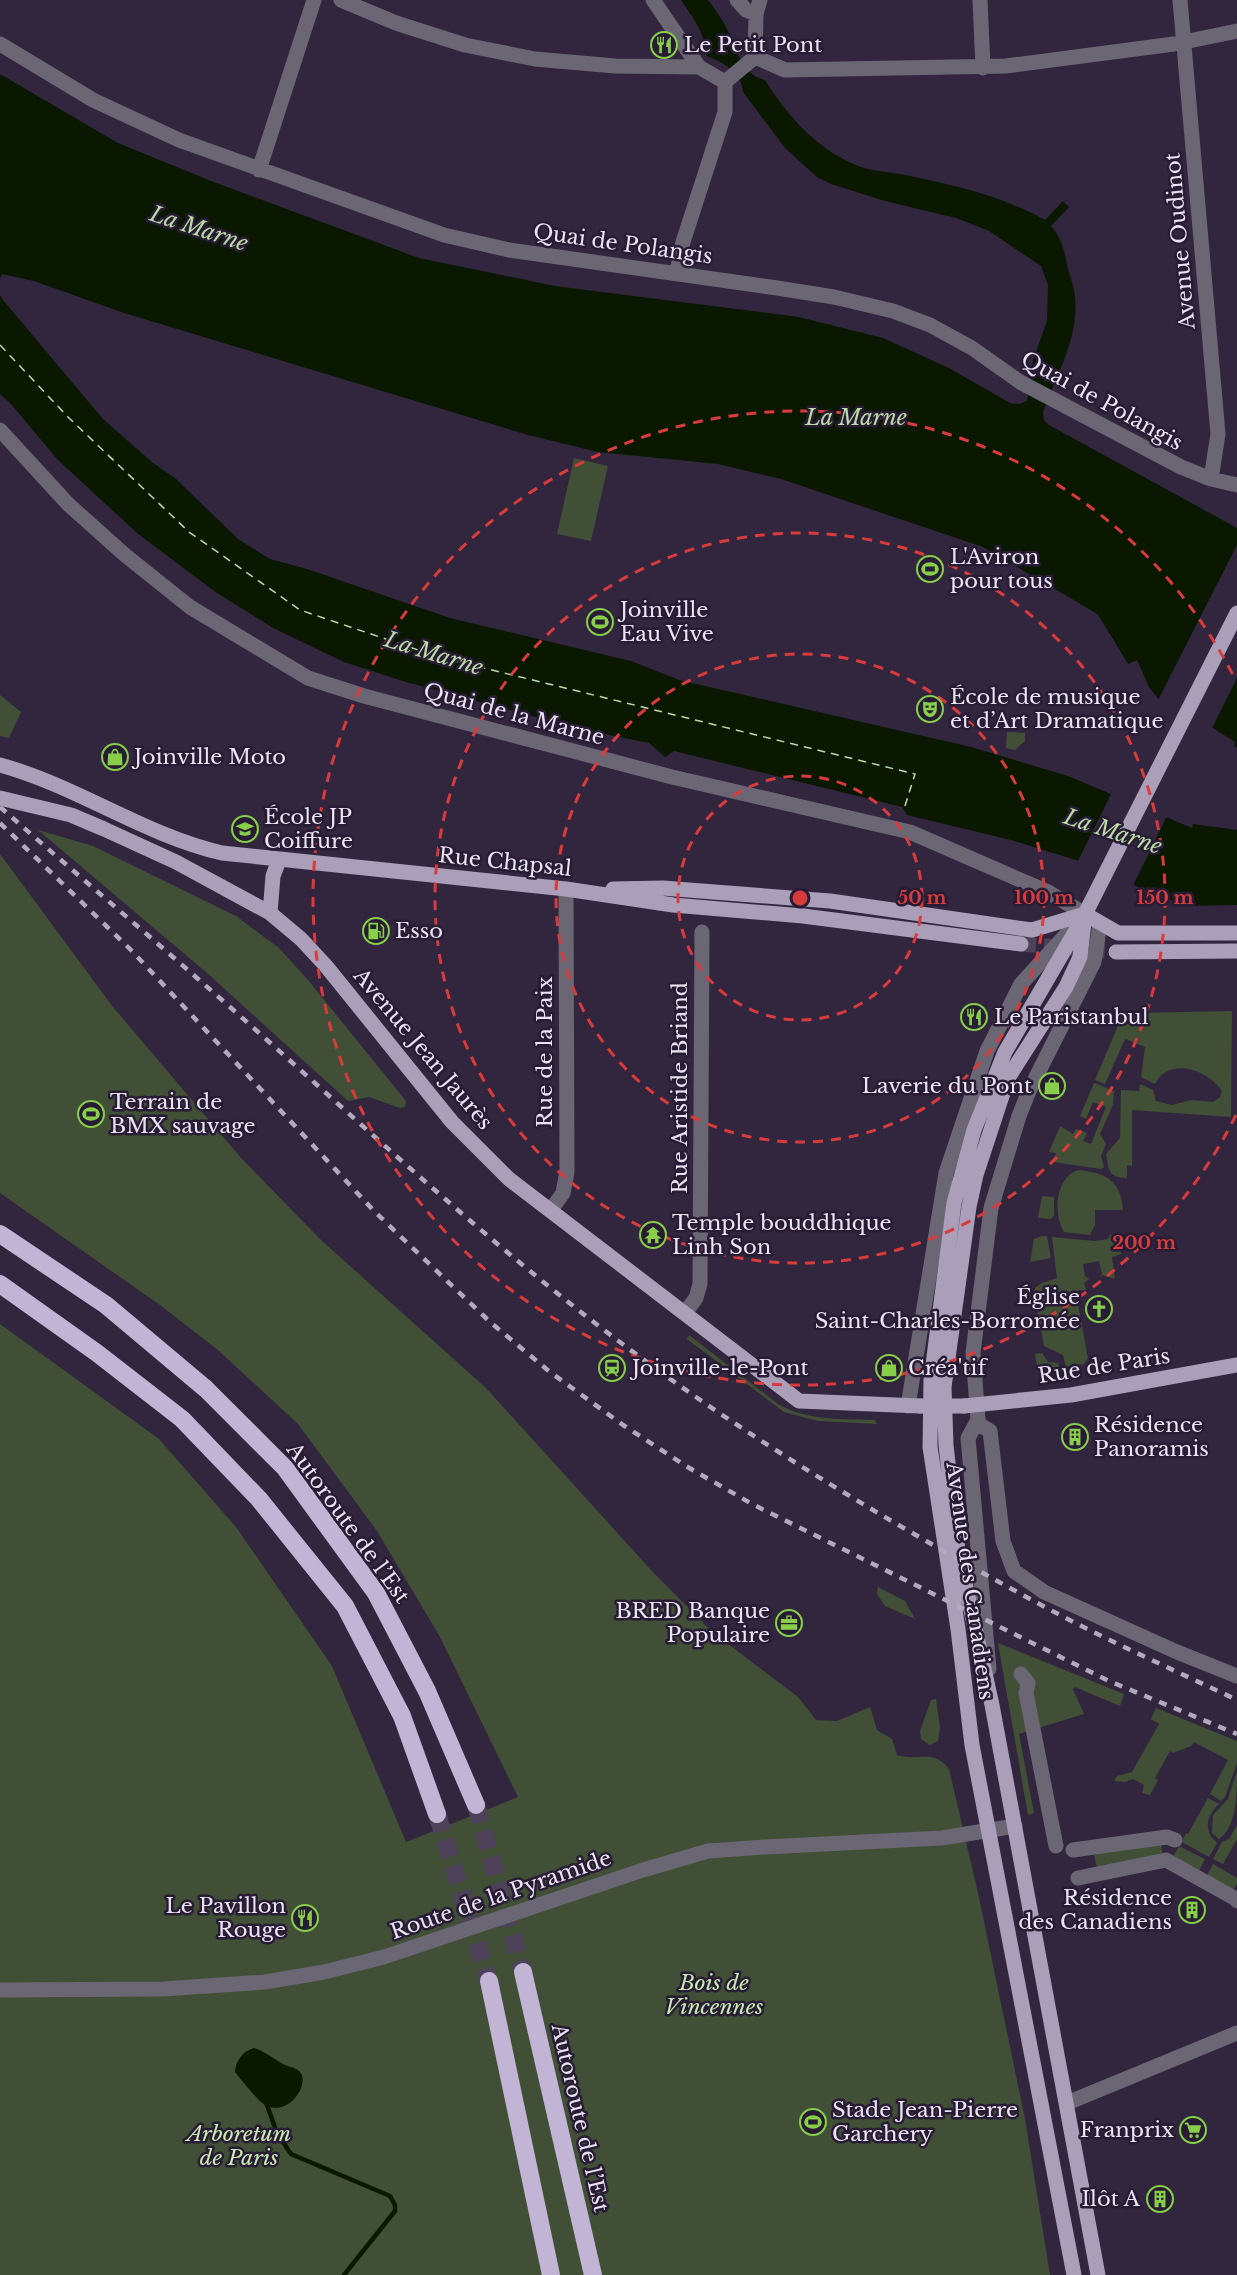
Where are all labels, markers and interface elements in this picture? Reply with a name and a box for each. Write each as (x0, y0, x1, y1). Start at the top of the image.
restaurant icon: Le Petit Pont (649, 30, 679, 60)
place label: Le Petit Pont (684, 32, 822, 58)
street label: Avenue Oudinot (1159, 151, 1201, 332)
water label: La Marne (145, 200, 251, 257)
street label: Quai de Polangis (532, 219, 714, 269)
street label: Quai de Polangis (1017, 346, 1187, 456)
water label: La Marne (804, 404, 907, 431)
place label: L'Aviron pour tous (950, 544, 1053, 594)
sports icon: L'Aviron pour tous (915, 554, 945, 584)
place label: Joinville Eau Vive (617, 597, 714, 647)
sports icon: Joinville Eau Vive (585, 607, 615, 637)
water label: La Marne (380, 625, 486, 681)
street label: Quai de la Marne (421, 677, 607, 751)
place label: École de musique et d’Art Dramatique (950, 684, 1163, 734)
theatre icon: École de musique et d’Art Dramatique (915, 694, 945, 724)
shop icon: Joinville Moto (100, 742, 130, 772)
place label: Joinville Moto (131, 744, 286, 770)
water label: La Marne (1059, 803, 1165, 860)
place label: École JP Coiffure (264, 804, 353, 854)
school or university icon: École JP Coiffure (230, 814, 260, 844)
street label: Rue Chapsal (437, 842, 573, 882)
text: 50 m (898, 887, 947, 909)
text: 100 m (1014, 887, 1074, 909)
text: 150 m (1137, 887, 1194, 909)
centre of rings (790, 888, 810, 908)
fuel station icon: Esso (361, 916, 391, 946)
place label: Esso (395, 918, 443, 944)
street label: Avenue Jean Jaurès (347, 962, 498, 1135)
street label: Rue de la Paix (532, 976, 558, 1127)
street label: Rue Aristide Briand (667, 982, 693, 1194)
restaurant icon: Le Paristanbul (959, 1002, 989, 1032)
place label: Le Paristanbul (994, 1004, 1149, 1030)
shop icon: Laverie du Pont (1037, 1071, 1067, 1101)
place label: Laverie du Pont (862, 1073, 1032, 1099)
place label: Terrain de BMX sauvage (110, 1089, 256, 1139)
sports icon: Terrain de BMX sauvage (76, 1099, 106, 1129)
place label: Temple bouddhique Linh Son (672, 1210, 892, 1260)
temple icon: Temple bouddhique Linh Son (638, 1220, 668, 1250)
text: 200 m (1112, 1232, 1176, 1254)
place label: Église Saint-Charles-Borromée (815, 1284, 1080, 1334)
church icon: Église Saint-Charles-Borromée (1084, 1294, 1114, 1324)
street label: Rue de Paris (1036, 1343, 1172, 1389)
station icon: Joinville-le-Pont (597, 1353, 627, 1383)
shop icon: Créa'tif (874, 1353, 904, 1383)
place label: Joinville-le-Pont (629, 1355, 808, 1381)
place label: Créa'tif (908, 1355, 988, 1381)
place label: Résidence Panoramis (1094, 1412, 1209, 1462)
building icon: Résidence Panoramis (1060, 1422, 1090, 1452)
street label: Autoroute de l’Est (280, 1437, 415, 1609)
street label: Avenue des Canadiens (940, 1460, 1000, 1702)
place label: BRED Banque Populaire (616, 1598, 770, 1648)
office icon: BRED Banque Populaire (774, 1608, 804, 1638)
street label: Route de la Pyramide (387, 1845, 615, 1945)
place label: Résidence des Canadiens (1018, 1885, 1172, 1935)
place label: Le Pavillon Rouge (165, 1893, 286, 1943)
building icon: Résidence des Canadiens (1177, 1895, 1207, 1925)
restaurant icon: Le Pavillon Rouge (290, 1903, 320, 1933)
park label: Bois de Vincennes (665, 1970, 763, 2020)
street label: Autoroute de l’Est (545, 2020, 614, 2215)
place label: Stade Jean-Pierre Garchery (832, 2097, 1018, 2147)
sports icon: Stade Jean-Pierre Garchery (798, 2107, 828, 2137)
supermarket icon: Franprix (1178, 2115, 1208, 2145)
place label: Franprix (1080, 2117, 1174, 2143)
park label: Arboretum de Paris (184, 2121, 291, 2171)
building icon: Ilôt A (1145, 2184, 1175, 2214)
place label: Ilôt A (1081, 2186, 1141, 2212)

